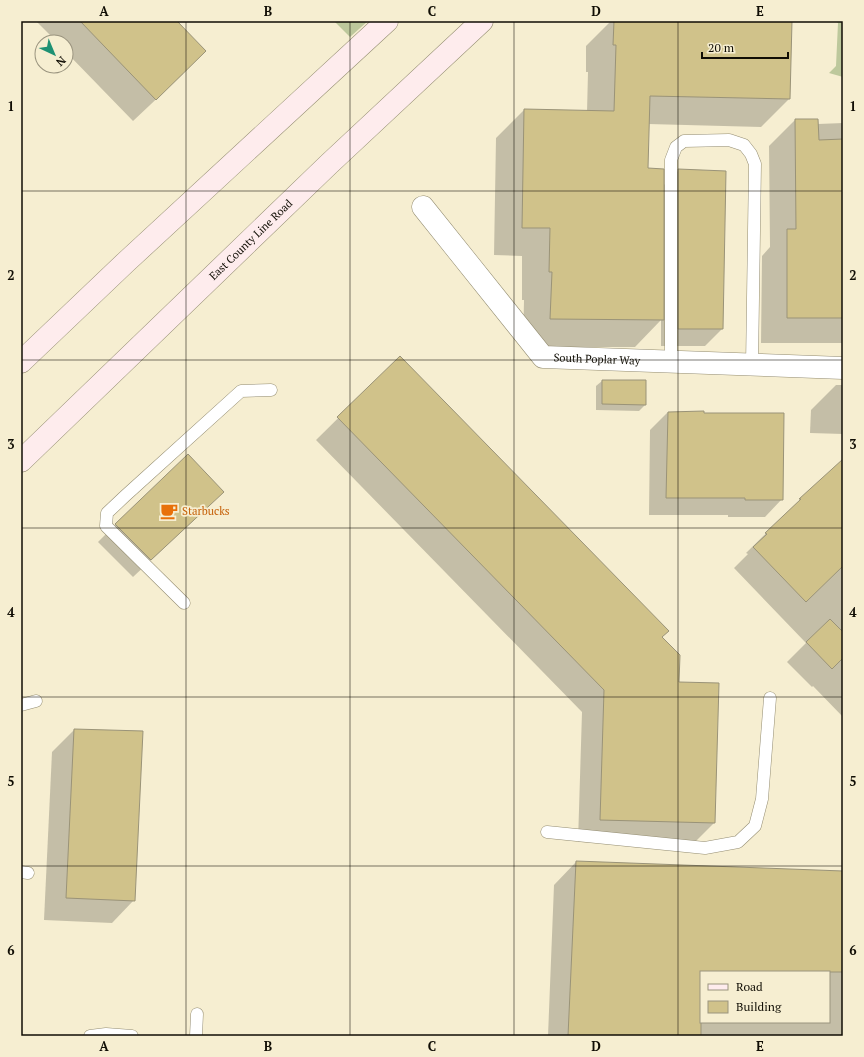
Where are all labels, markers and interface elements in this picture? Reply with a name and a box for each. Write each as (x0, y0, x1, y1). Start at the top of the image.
text: A (99, 2, 109, 20)
text: B (264, 2, 272, 20)
text: C (428, 2, 436, 20)
text: D (591, 2, 601, 20)
text: E (756, 2, 764, 20)
north arrow (34, 34, 74, 74)
scale bar (702, 34, 788, 60)
text: 20 m (708, 40, 735, 55)
text: N (53, 53, 69, 70)
text: 1 (7, 97, 15, 115)
text: 1 (849, 97, 857, 115)
street label: East County Line Road (206, 196, 295, 283)
text: 2 (7, 266, 15, 284)
text: 2 (849, 266, 857, 284)
street label: South Poplar Way (553, 350, 641, 368)
text: 3 (7, 435, 15, 453)
text: 3 (849, 435, 857, 453)
cafe icon: Starbucks (159, 501, 179, 521)
place label: Starbucks (182, 504, 230, 518)
text: 4 (7, 603, 15, 621)
text: 4 (849, 603, 857, 621)
text: 5 (7, 772, 15, 790)
text: 5 (849, 772, 857, 790)
text: 6 (7, 941, 15, 959)
text: 6 (849, 941, 857, 959)
legend (700, 971, 830, 1023)
text: Road (736, 979, 763, 994)
text: Building (736, 999, 782, 1014)
text: A (99, 1037, 109, 1055)
text: B (264, 1037, 272, 1055)
text: C (428, 1037, 436, 1055)
text: D (591, 1037, 601, 1055)
text: E (756, 1037, 764, 1055)

